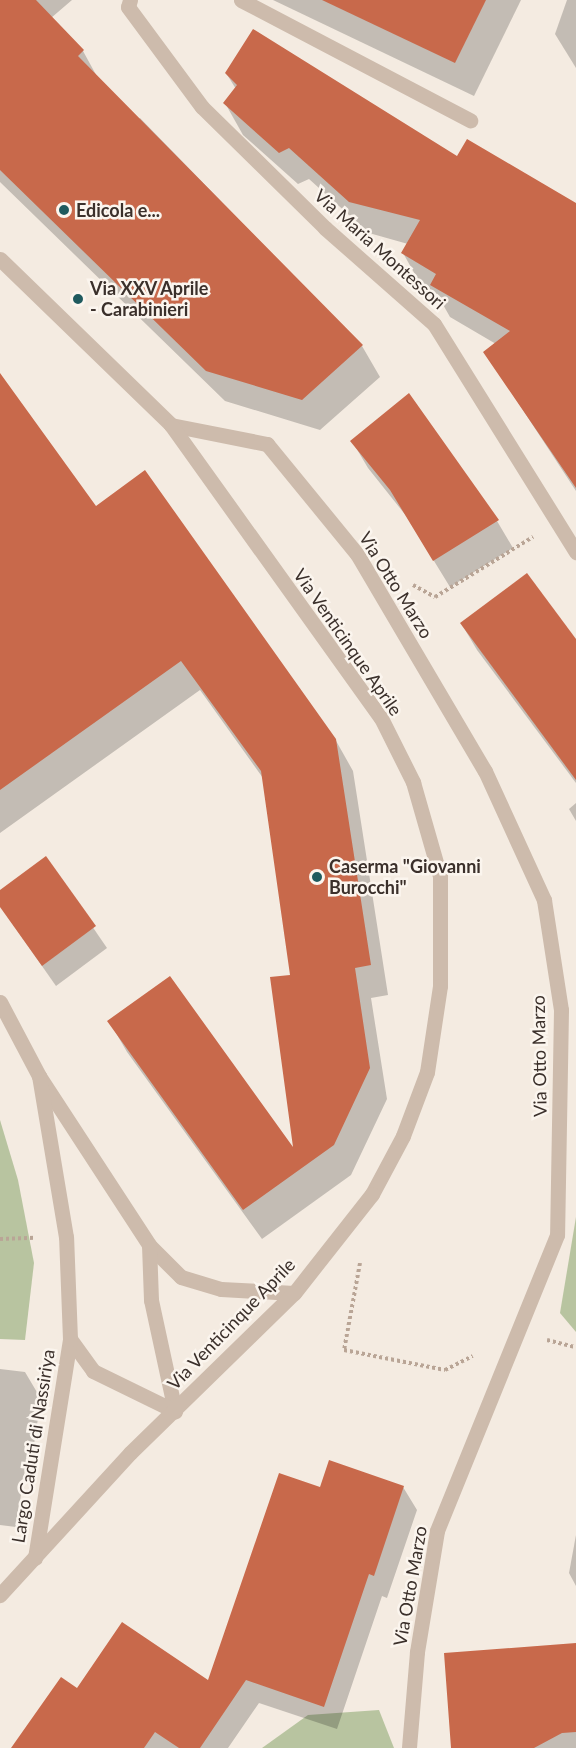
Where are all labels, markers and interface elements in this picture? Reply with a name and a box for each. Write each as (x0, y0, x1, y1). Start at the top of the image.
street label: Via Maria Montessori (310, 184, 450, 314)
place label: Edicola e... (76, 199, 160, 221)
marker: Edicola e... (57, 203, 71, 217)
place label: Via XXV Aprile - Carabinieri (90, 278, 210, 320)
marker: Via XXV Aprile - Carabinieri (71, 292, 85, 306)
street label: Via Otto Marzo (355, 528, 437, 642)
street label: Via Venticinque Aprile (289, 564, 407, 720)
place label: Caserma "Giovanni Burocchi" (329, 856, 481, 898)
marker: Caserma "Giovanni Burocchi" (310, 870, 324, 884)
street label: Via Otto Marzo (527, 995, 551, 1117)
street label: Via Venticinque Aprile (162, 1253, 300, 1395)
street label: Largo Caduti di Nassiriya (7, 1348, 59, 1544)
street label: Via Otto Marzo (389, 1524, 431, 1648)

